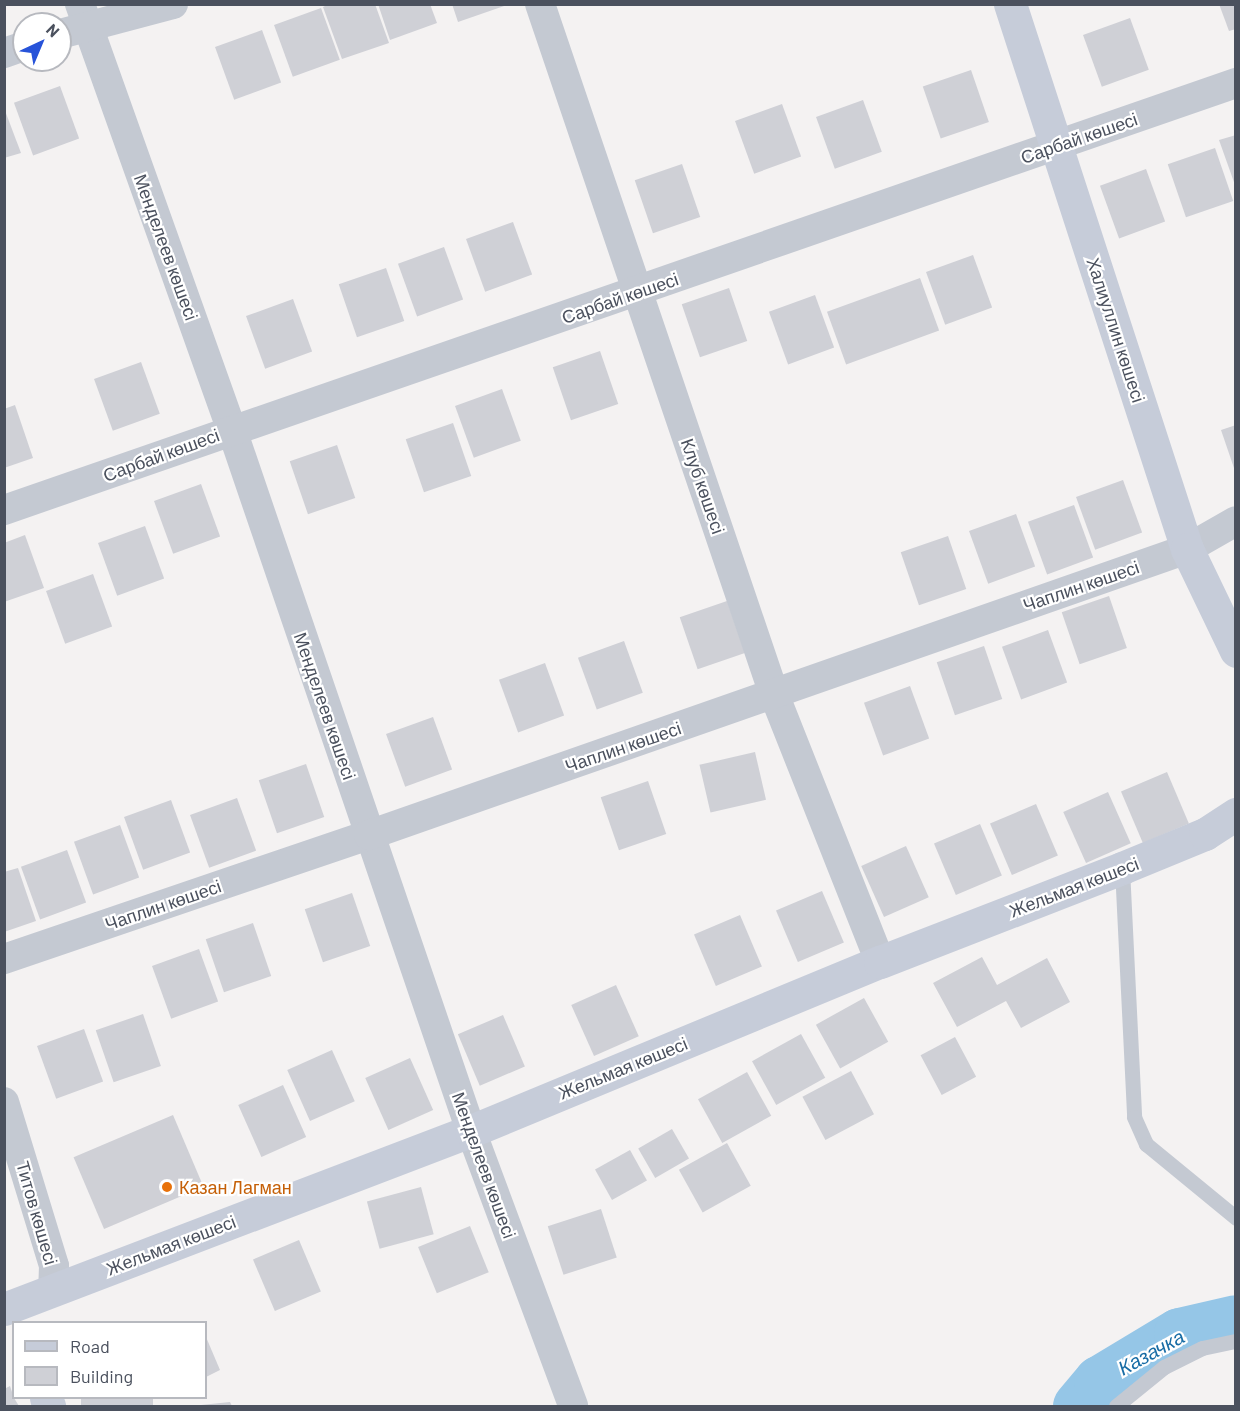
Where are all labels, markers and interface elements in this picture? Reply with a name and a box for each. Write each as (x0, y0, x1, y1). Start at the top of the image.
north arrow (12, 12, 72, 72)
text: N (43, 20, 64, 41)
street label: Сарбай көшесі (1018, 108, 1140, 168)
street label: Менделеев көшесі (130, 171, 202, 323)
street label: Халиуллин көшесі (1082, 255, 1150, 405)
street label: Сарбай көшесі (559, 268, 681, 328)
street label: Сарбай көшесі (100, 424, 222, 486)
street label: Клуб көшесі (677, 435, 729, 537)
street label: Чаплин көшесі (1020, 556, 1142, 616)
street label: Менделеев көшесі (290, 630, 360, 782)
street label: Чаплин көшесі (562, 717, 684, 777)
street label: Жельмая көшесі (1006, 852, 1142, 922)
street label: Чаплин көшесі (102, 875, 224, 935)
street label: Жельмая көшесі (556, 1032, 690, 1104)
street label: Менделеев көшесі (448, 1089, 520, 1241)
street label: Титов көшесі (12, 1159, 62, 1267)
place label: Казан Лагман (179, 1176, 292, 1198)
marker: Казан Лагман (160, 1180, 174, 1194)
street label: Жельмая көшесі (103, 1210, 239, 1280)
legend (12, 1321, 207, 1399)
water label: Казачка (1114, 1324, 1188, 1380)
text: Road (70, 1335, 110, 1357)
text: Building (70, 1365, 133, 1387)

